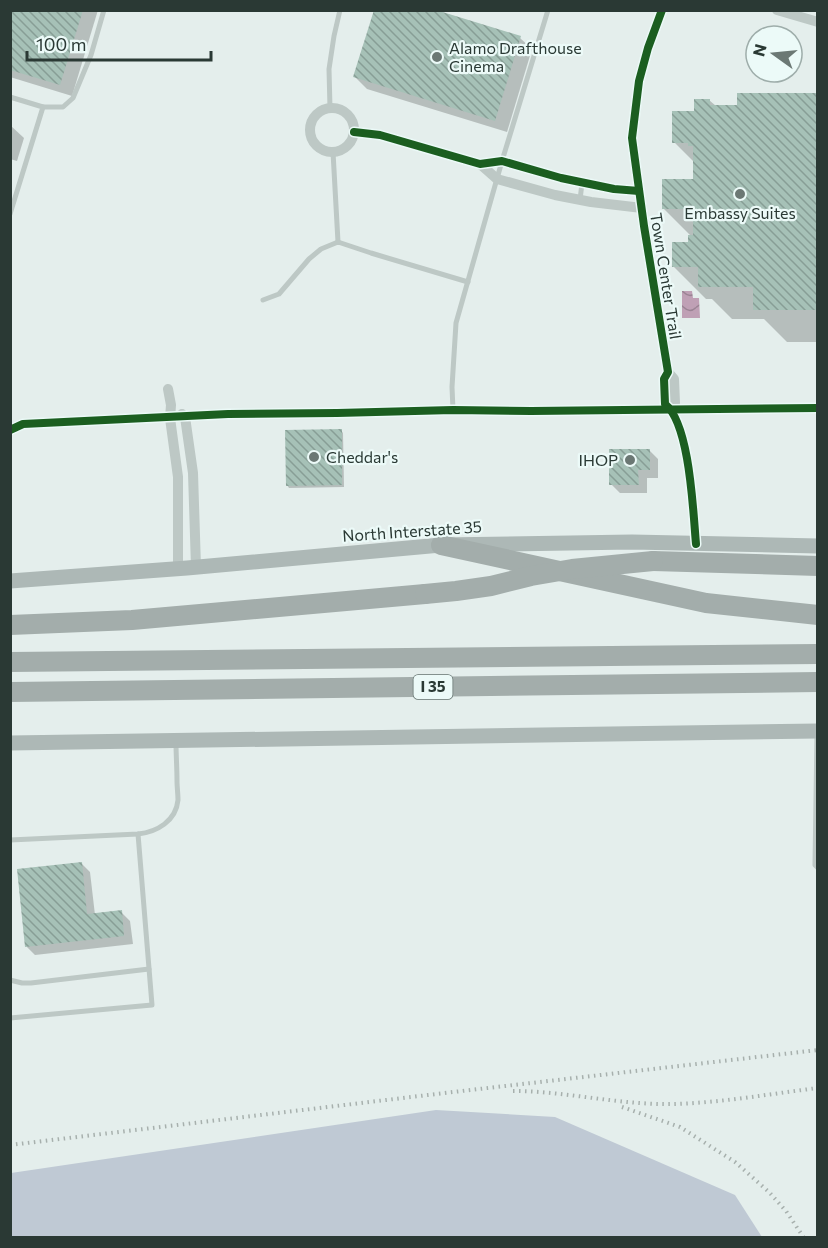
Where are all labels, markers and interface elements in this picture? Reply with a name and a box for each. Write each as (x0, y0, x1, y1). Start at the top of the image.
scale bar (27, 24, 212, 62)
north arrow (744, 24, 804, 84)
text: 100 m (36, 33, 86, 55)
place label: Alamo Drafthouse Cinema (449, 38, 582, 75)
text: N (748, 42, 770, 58)
marker: Alamo Drafthouse Cinema (430, 50, 444, 64)
marker: Embassy Suites (733, 187, 747, 201)
place label: Embassy Suites (684, 203, 796, 222)
street label: Town Center Trail (647, 211, 686, 341)
place label: Cheddar's (326, 447, 398, 466)
marker: Cheddar's (307, 450, 321, 464)
place label: IHOP (578, 450, 618, 469)
marker: IHOP (623, 453, 637, 467)
street label: North Interstate 35 (342, 516, 482, 545)
road number: I 35 (414, 675, 452, 699)

